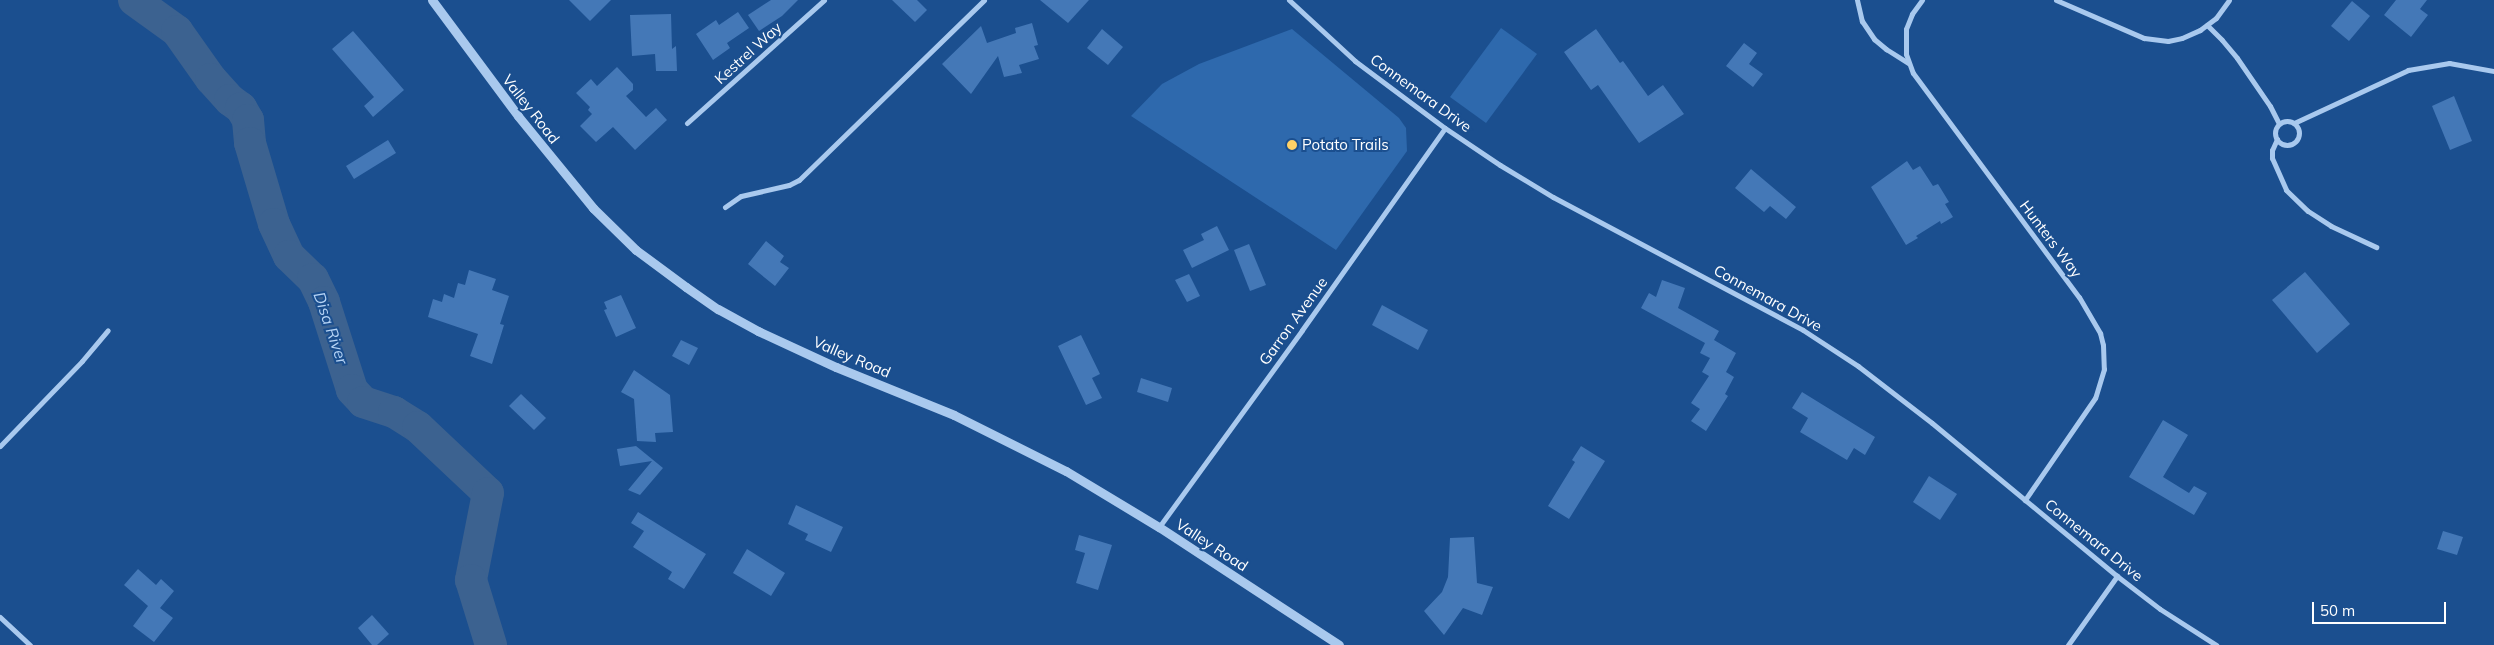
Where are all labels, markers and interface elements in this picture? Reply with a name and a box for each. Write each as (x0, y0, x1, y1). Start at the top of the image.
street label: Kestrel Way (711, 18, 785, 88)
street label: Connemara Drive (1367, 50, 1475, 136)
street label: Valley Road (499, 71, 563, 147)
place label: Potato Trails (1302, 136, 1389, 154)
marker: Potato Trails (1286, 139, 1298, 151)
street label: Hunters Way (2016, 197, 2086, 281)
street label: Connemara Drive (1711, 261, 1825, 335)
street label: Garron Avenue (1255, 274, 1331, 368)
water label: Disa River (310, 289, 352, 367)
street label: Valley Road (811, 333, 893, 381)
street label: Connemara Drive (2041, 495, 2147, 585)
street label: Valley Road (1173, 515, 1251, 575)
scale bar (2314, 592, 2448, 624)
text: 50 m (2320, 601, 2355, 620)

